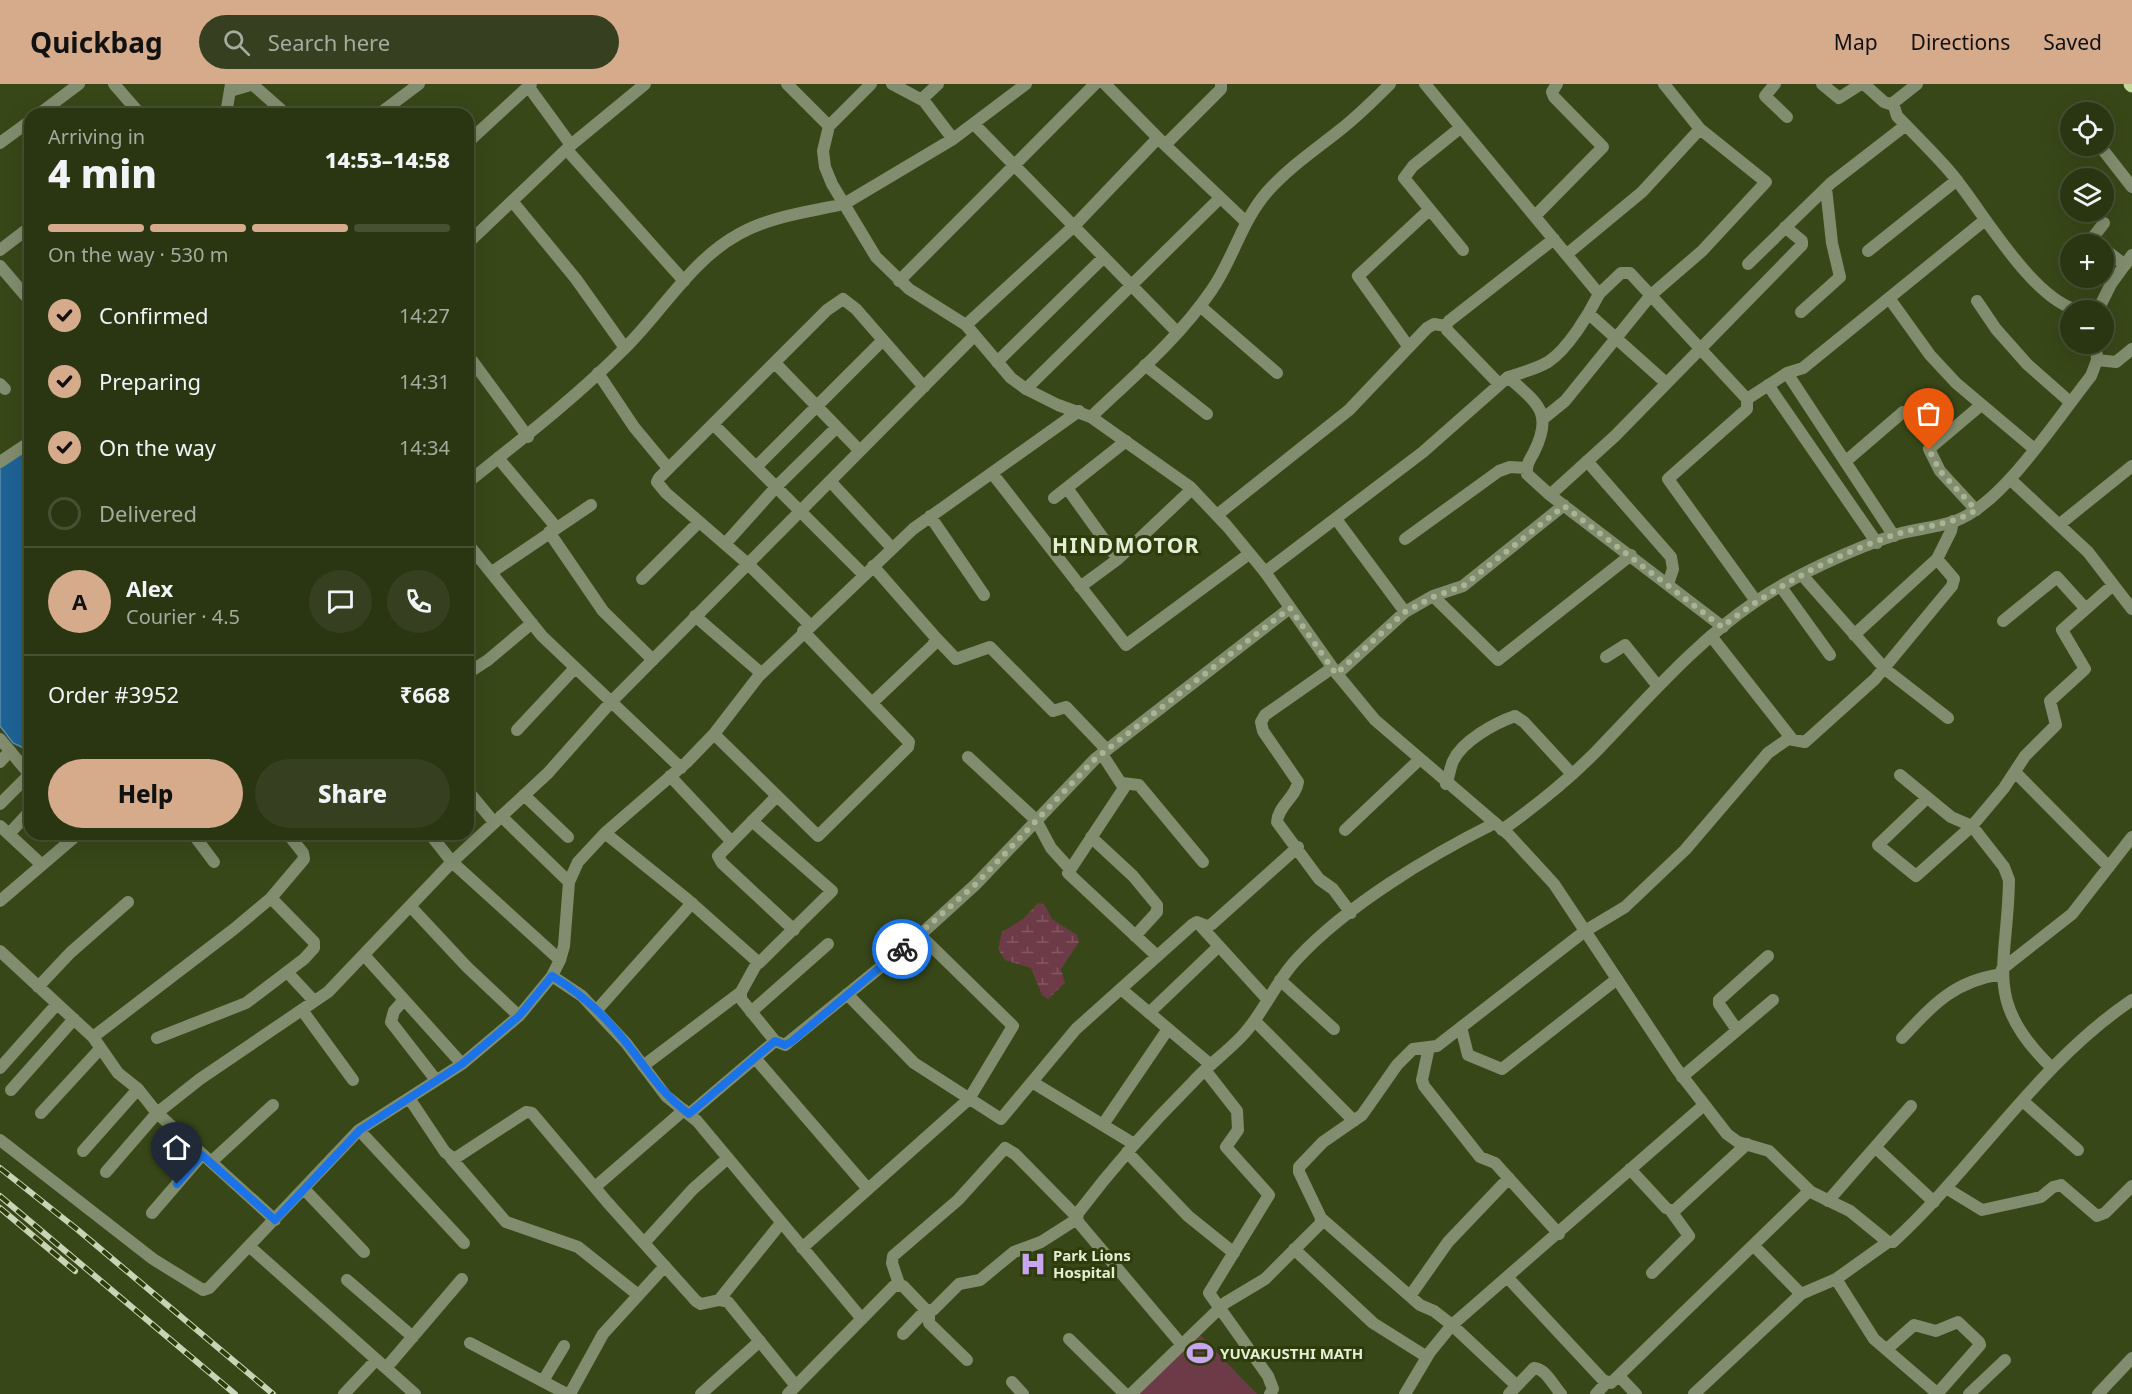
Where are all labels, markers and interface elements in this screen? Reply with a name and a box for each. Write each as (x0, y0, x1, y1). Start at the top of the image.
search box (199, 15, 619, 69)
text: Quickbag (30, 23, 163, 61)
icon: search (220, 26, 253, 59)
text: Search here (268, 27, 390, 57)
text: Map (1834, 28, 1878, 56)
text: Directions (1911, 28, 2010, 56)
text: Saved (2043, 28, 2102, 56)
map controls (2060, 102, 2114, 354)
button: locate (2060, 102, 2114, 156)
text: Arriving in (48, 123, 145, 150)
text: 14:53–14:58 (325, 144, 450, 174)
text: 4 min (48, 146, 157, 199)
button: layers (2060, 168, 2114, 222)
button: + (2060, 234, 2114, 288)
text: On the way · 530 m (48, 241, 228, 268)
icon: check (48, 299, 81, 332)
text: Confirmed (99, 300, 209, 330)
button: − (2060, 300, 2114, 354)
text: 14:27 (399, 302, 450, 329)
icon: check (48, 365, 81, 398)
text: Preparing (99, 366, 201, 396)
text: 14:31 (399, 368, 450, 395)
pin (1903, 388, 1954, 450)
icon: bag (1912, 397, 1945, 430)
icon: check (48, 431, 81, 464)
text: On the way (99, 432, 216, 462)
text: 14:34 (399, 434, 450, 461)
text: Delivered (99, 498, 197, 528)
district label: HINDMOTOR (1052, 531, 1200, 559)
button: chat (309, 570, 372, 633)
button: phone (387, 570, 450, 633)
text: Alex (126, 573, 173, 603)
text: A (72, 586, 87, 616)
text: Courier · 4.5 (126, 603, 240, 630)
text: Order #3952 (48, 679, 179, 709)
text: ₹668 (400, 679, 450, 709)
button: Help (48, 759, 243, 828)
button: Share (255, 759, 450, 828)
courier (872, 919, 932, 979)
icon: bike (886, 933, 919, 966)
pin (151, 1122, 202, 1184)
icon: home (160, 1131, 193, 1164)
place label: Park Lions Hospital (1053, 1245, 1131, 1282)
hospital icon: Park Lions Hospital (1018, 1249, 1048, 1279)
sports icon: YUVAKUSTHI MATH (1185, 1338, 1215, 1368)
place label: YUVAKUSTHI MATH (1220, 1343, 1363, 1363)

